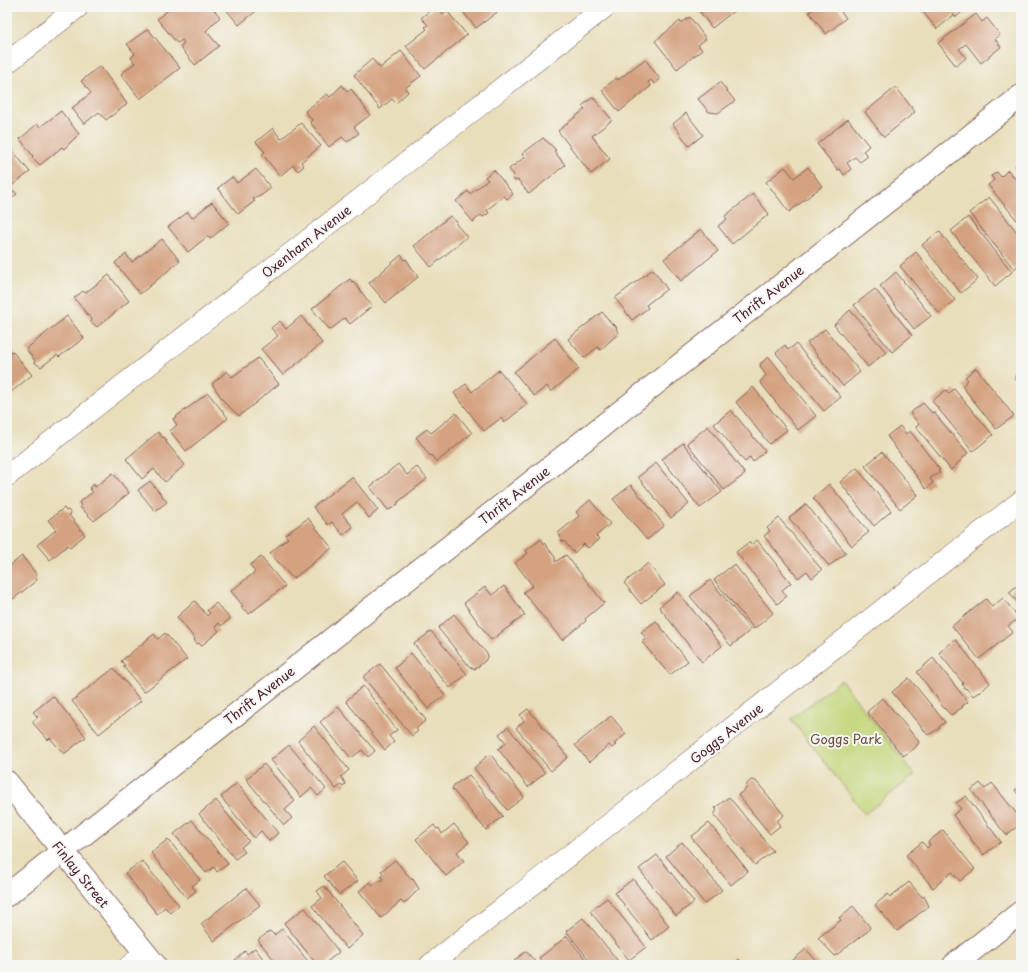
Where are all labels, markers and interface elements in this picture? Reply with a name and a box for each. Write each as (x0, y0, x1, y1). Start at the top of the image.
street label: Oxenham Avenue (257, 200, 355, 282)
street label: Thrift Avenue (729, 260, 807, 328)
street label: Thrift Avenue (475, 461, 553, 529)
street label: Thrift Avenue (220, 661, 298, 729)
street label: Goggs Avenue (685, 698, 767, 768)
park label: Goggs Park (810, 729, 882, 748)
street label: Finlay Street (48, 836, 114, 912)

